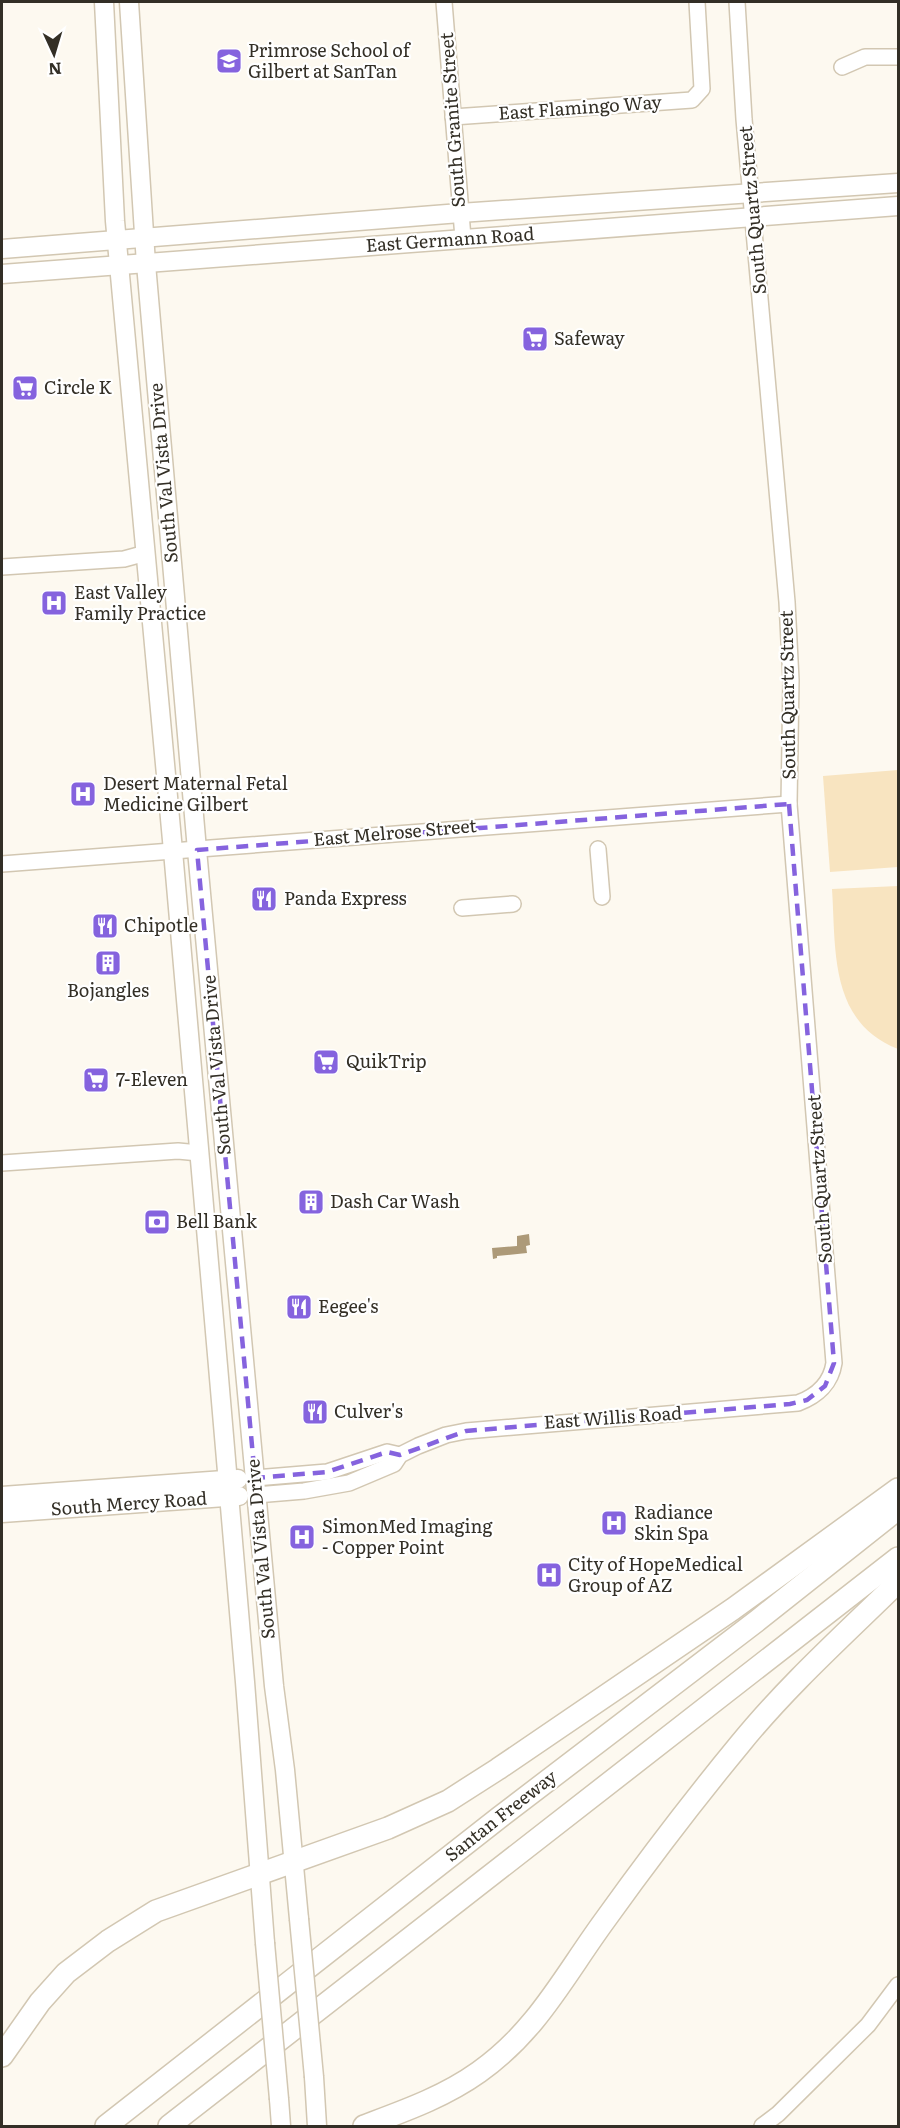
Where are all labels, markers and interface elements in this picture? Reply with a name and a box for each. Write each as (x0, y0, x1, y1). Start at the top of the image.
north arrow (24, 24, 84, 84)
street label: South Granite Street (432, 31, 471, 209)
place label: Primrose School of Gilbert at SanTan (248, 36, 412, 84)
school or university icon: Primrose School of Gilbert at SanTan (214, 46, 244, 76)
text: N (48, 58, 63, 82)
street label: East Flamingo Way (497, 87, 663, 126)
street label: South Quartz Street (731, 124, 772, 296)
street label: East Germann Road (365, 219, 535, 258)
supermarket icon: Safeway (520, 324, 550, 354)
place label: Safeway (554, 324, 625, 351)
supermarket icon: Circle K (10, 373, 40, 403)
place label: Circle K (44, 373, 113, 400)
street label: South Val Vista Drive (141, 382, 184, 564)
place label: East Valley Family Practice (74, 578, 206, 626)
hospital icon: East Valley Family Practice (39, 588, 69, 618)
street label: South Quartz Street (772, 610, 801, 780)
place label: Desert Maternal Fetal Medicine Gilbert (103, 769, 288, 817)
hospital icon: Desert Maternal Fetal Medicine Gilbert (68, 779, 98, 809)
street label: East Melrose Street (312, 811, 478, 852)
restaurant icon: Panda Express (249, 884, 279, 914)
place label: Panda Express (284, 884, 407, 911)
restaurant icon: Chipotle (90, 911, 120, 941)
place label: Chipotle (124, 911, 198, 938)
building icon: Bojangles (93, 948, 123, 978)
street label: South Val Vista Drive (194, 974, 237, 1156)
place label: Bojangles (67, 976, 149, 1003)
supermarket icon: QuikTrip (311, 1047, 341, 1077)
place label: QuikTrip (346, 1047, 427, 1074)
supermarket icon: 7-Eleven (81, 1065, 111, 1095)
place label: 7-Eleven (116, 1065, 188, 1092)
street label: South Quartz Street (799, 1093, 838, 1264)
building icon: Dash Car Wash (296, 1187, 326, 1217)
place label: Dash Car Wash (330, 1187, 460, 1214)
bank icon: Bell Bank (142, 1207, 172, 1237)
place label: Bell Bank (176, 1207, 258, 1234)
restaurant icon: Eegee's (284, 1292, 314, 1322)
place label: Eegee's (318, 1292, 378, 1319)
restaurant icon: Culver's (300, 1397, 330, 1427)
place label: Culver's (334, 1397, 403, 1424)
street label: East Willis Road (543, 1398, 683, 1435)
street label: South Val Vista Drive (238, 1458, 281, 1640)
street label: South Mercy Road (50, 1484, 208, 1521)
place label: Radiance Skin Spa (634, 1498, 713, 1546)
hospital icon: Radiance Skin Spa (599, 1508, 629, 1538)
place label: SimonMed Imaging - Copper Point (322, 1512, 494, 1560)
hospital icon: SimonMed Imaging - Copper Point (287, 1522, 317, 1552)
place label: City of HopeMedical Group of AZ (568, 1550, 743, 1598)
hospital icon: City of HopeMedical Group of AZ (534, 1560, 564, 1590)
street label: Santan Freeway (438, 1762, 562, 1867)

